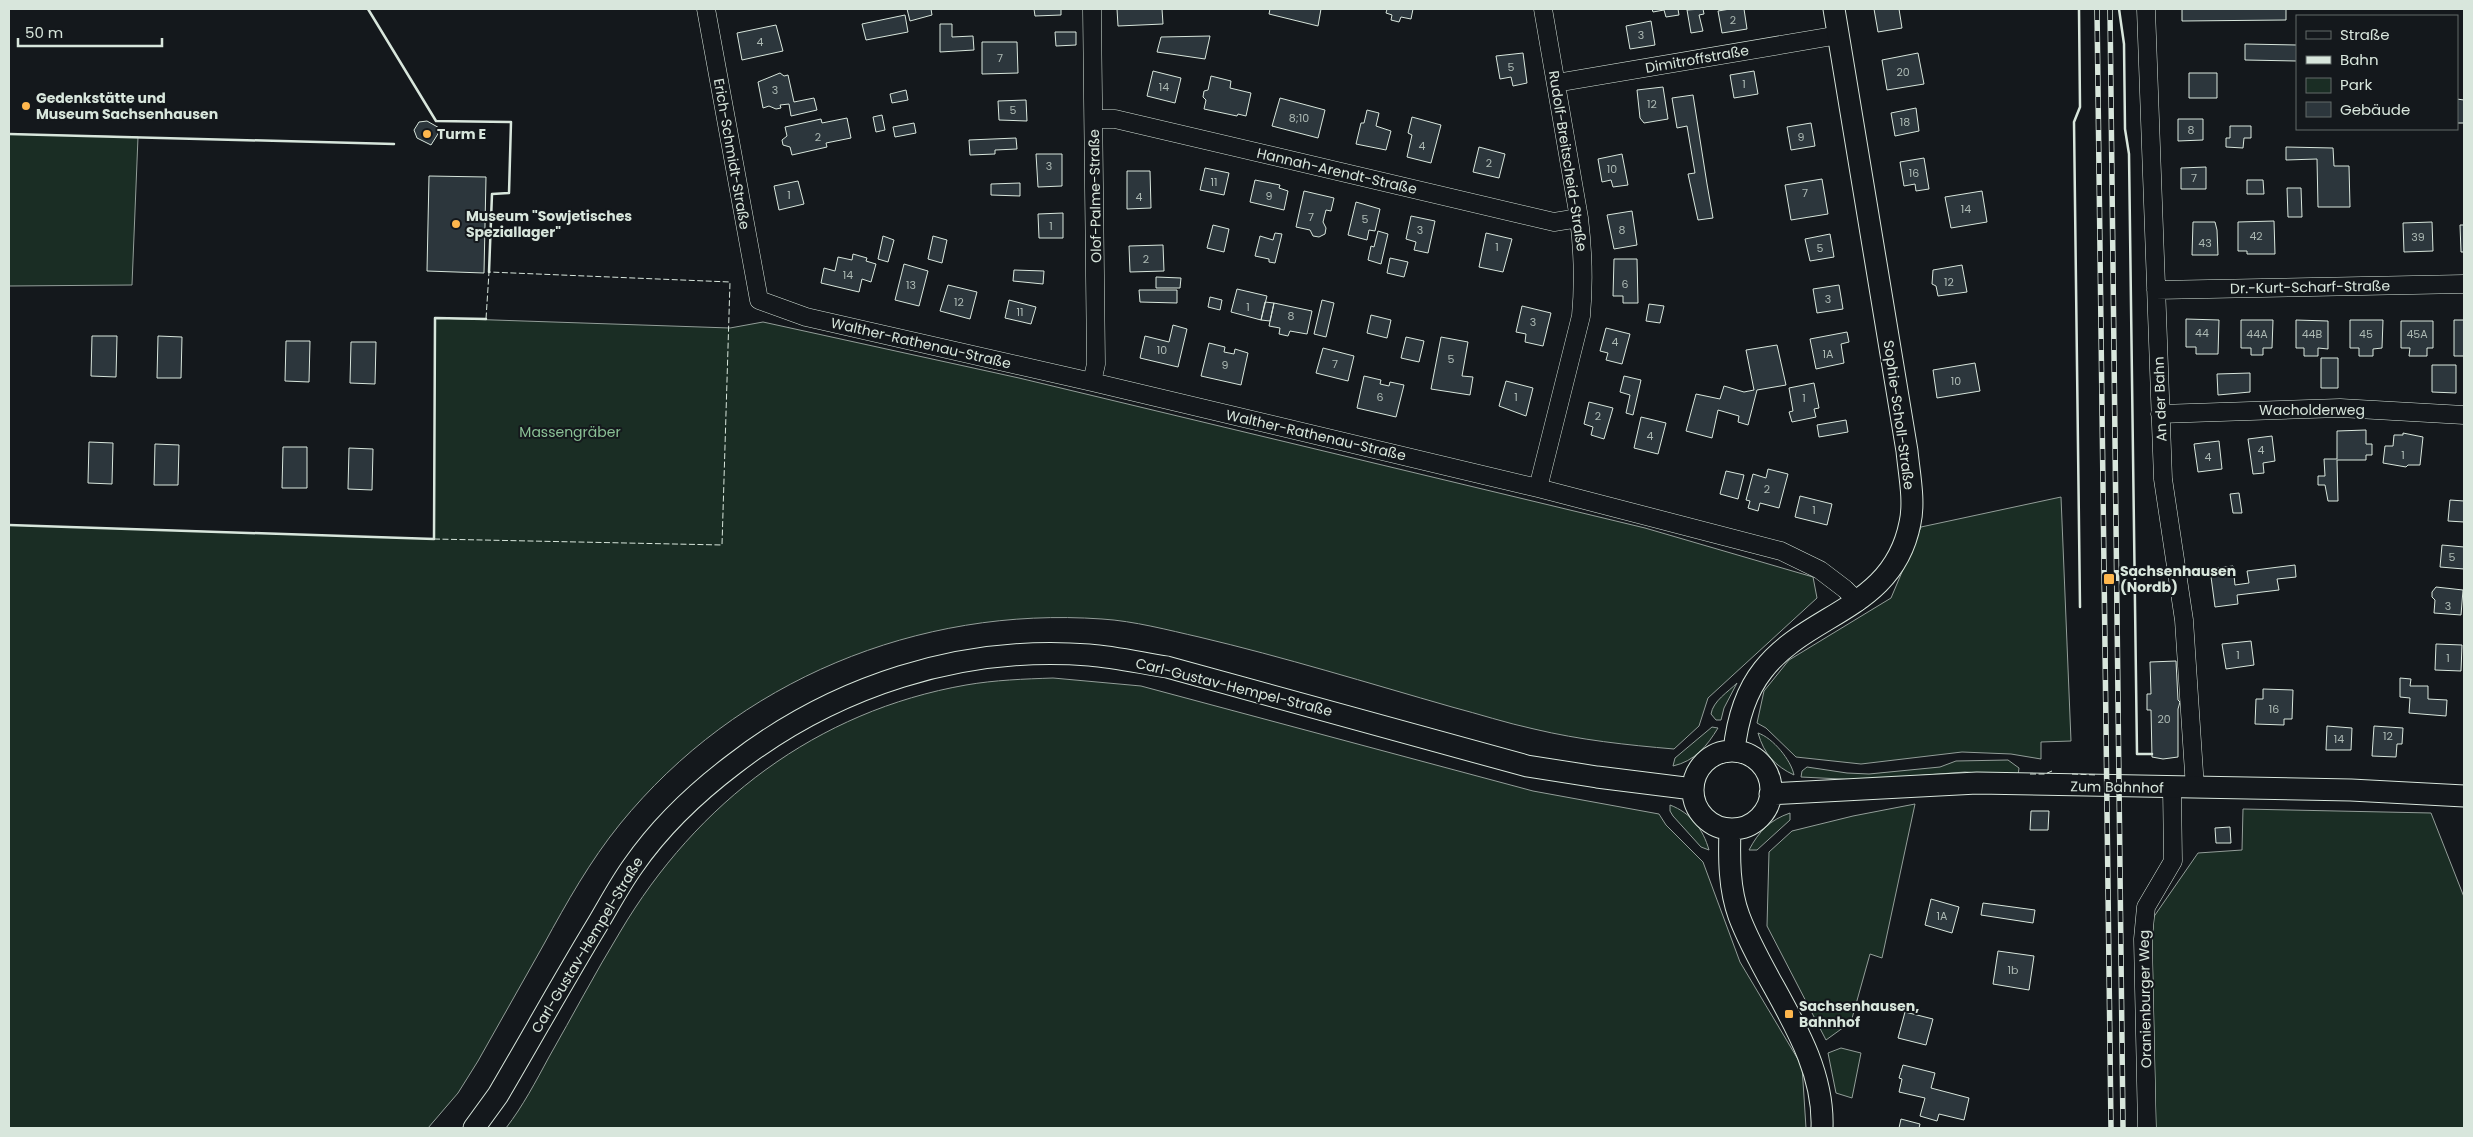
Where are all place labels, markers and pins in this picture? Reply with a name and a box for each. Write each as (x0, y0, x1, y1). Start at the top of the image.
place label: Gedenkstätte und Museum Sachsenhausen (36, 88, 218, 124)
marker: Gedenkstätte und Museum Sachsenhausen (20, 100, 32, 112)
place label: Turm E (437, 124, 486, 144)
marker: Turm E (421, 128, 433, 140)
place label: Museum "Sowjetisches Speziallager" (466, 206, 632, 242)
marker: Museum "Sowjetisches Speziallager" (450, 218, 462, 230)
place label: Sachsenhausen (Nordb) (2120, 561, 2236, 597)
marker: Sachsenhausen (Nordb) (2102, 572, 2116, 586)
place label: Sachsenhausen, Bahnhof (1799, 996, 1919, 1032)
marker: Sachsenhausen, Bahnhof (1783, 1008, 1795, 1020)

